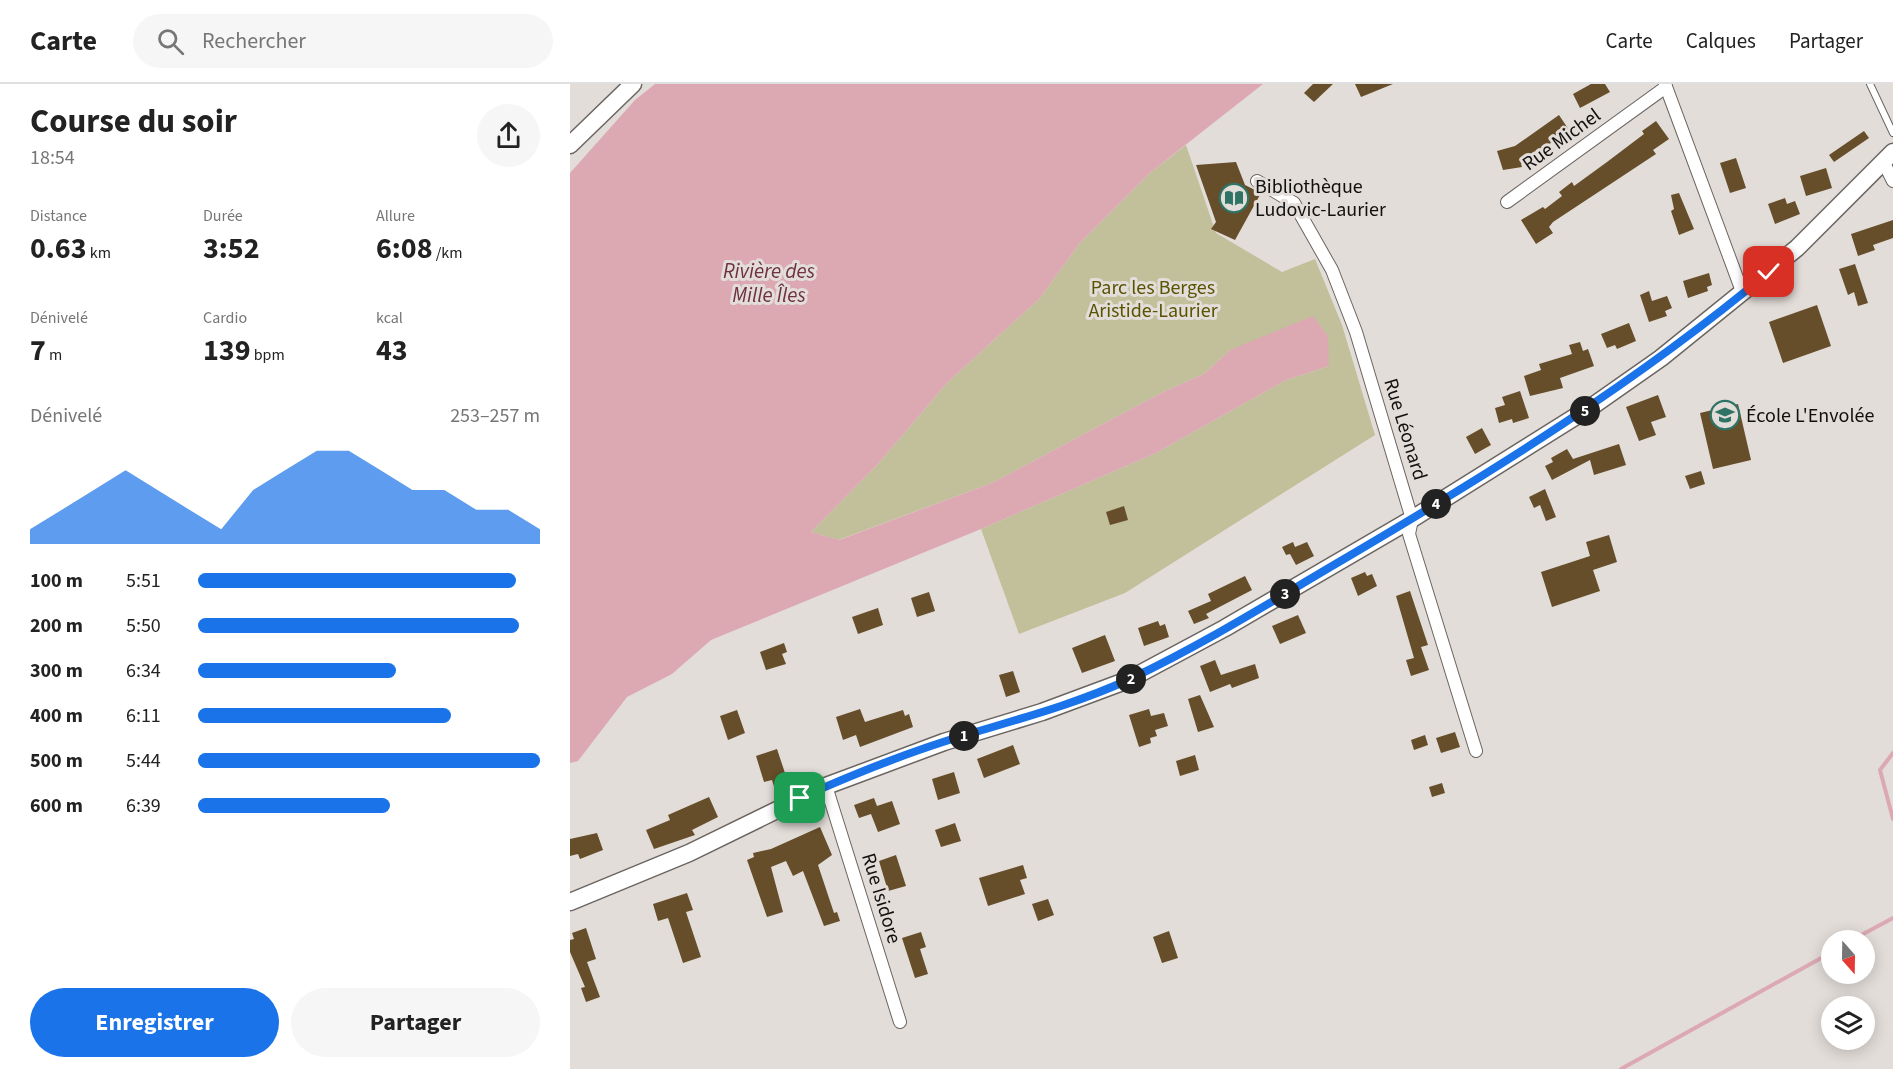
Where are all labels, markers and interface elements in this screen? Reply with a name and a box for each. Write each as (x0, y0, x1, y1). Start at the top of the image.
search box (133, 14, 553, 68)
text: Carte (30, 21, 97, 61)
icon: search (154, 25, 187, 58)
text: Rechercher (202, 25, 306, 57)
text: Carte (1606, 26, 1653, 56)
text: Calques (1686, 26, 1756, 56)
text: Partager (1789, 26, 1863, 56)
text: Course du soir (30, 98, 237, 145)
street label: Rue Michel (1517, 102, 1606, 178)
button: share (477, 104, 540, 167)
text: 18:54 (30, 144, 75, 172)
place label: Bibliothèque Ludovic-Laurier (1255, 173, 1386, 224)
library icon: Bibliothèque Ludovic-Laurier (1218, 182, 1250, 214)
text: Distance (30, 205, 87, 227)
text: Durée (203, 205, 243, 227)
text: Allure (376, 205, 415, 227)
text: 0.63 (30, 227, 87, 270)
text: 3:52 (203, 227, 260, 270)
text: 6:08 (376, 227, 433, 270)
text: km (87, 242, 111, 264)
text: /km (433, 242, 463, 264)
pin (1743, 246, 1794, 297)
icon: check (1752, 255, 1785, 288)
water label: Rivière des Mille Îles (723, 256, 815, 310)
park label: Parc les Berges Aristide-Laurier (1088, 274, 1218, 325)
text: Dénivelé (30, 307, 88, 329)
text: Cardio (203, 307, 247, 329)
text: kcal (376, 307, 403, 329)
text: 7 (30, 329, 46, 372)
text: 139 (203, 329, 251, 372)
text: 43 (376, 329, 408, 372)
text: m (46, 344, 62, 366)
text: bpm (251, 344, 285, 366)
street label: Rue Léonard (1376, 375, 1434, 484)
pin: 5 (1570, 396, 1600, 426)
school or university icon: École L'Envolée (1709, 399, 1741, 431)
text: 5 (1581, 400, 1589, 422)
text: Dénivelé (30, 402, 102, 430)
text: 253–257 m (450, 402, 540, 430)
place label: École L'Envolée (1746, 402, 1874, 430)
pin: 4 (1421, 489, 1451, 519)
text: 4 (1432, 493, 1440, 515)
text: 100 m (30, 567, 83, 595)
text: 5:51 (126, 567, 161, 595)
pin: 3 (1270, 579, 1300, 609)
text: 3 (1281, 583, 1289, 605)
text: 200 m (30, 612, 83, 640)
text: 5:50 (126, 612, 161, 640)
text: 300 m (30, 657, 83, 685)
text: 6:34 (126, 657, 161, 685)
pin: 2 (1116, 664, 1146, 694)
text: 2 (1127, 668, 1135, 690)
text: 400 m (30, 702, 83, 730)
text: 6:11 (126, 702, 161, 730)
pin: 1 (949, 721, 979, 751)
text: 1 (960, 725, 968, 747)
text: 500 m (30, 747, 83, 775)
text: 5:44 (126, 747, 161, 775)
pin (774, 772, 825, 823)
icon: arrive (783, 781, 816, 814)
text: 600 m (30, 792, 83, 820)
text: 6:39 (126, 792, 161, 820)
street label: Rue Isidore (854, 850, 908, 947)
north arrow (1821, 930, 1875, 984)
map controls (1821, 930, 1875, 1050)
button: Enregistrer (30, 988, 279, 1057)
button: Partager (291, 988, 540, 1057)
button: layers (1821, 996, 1875, 1050)

